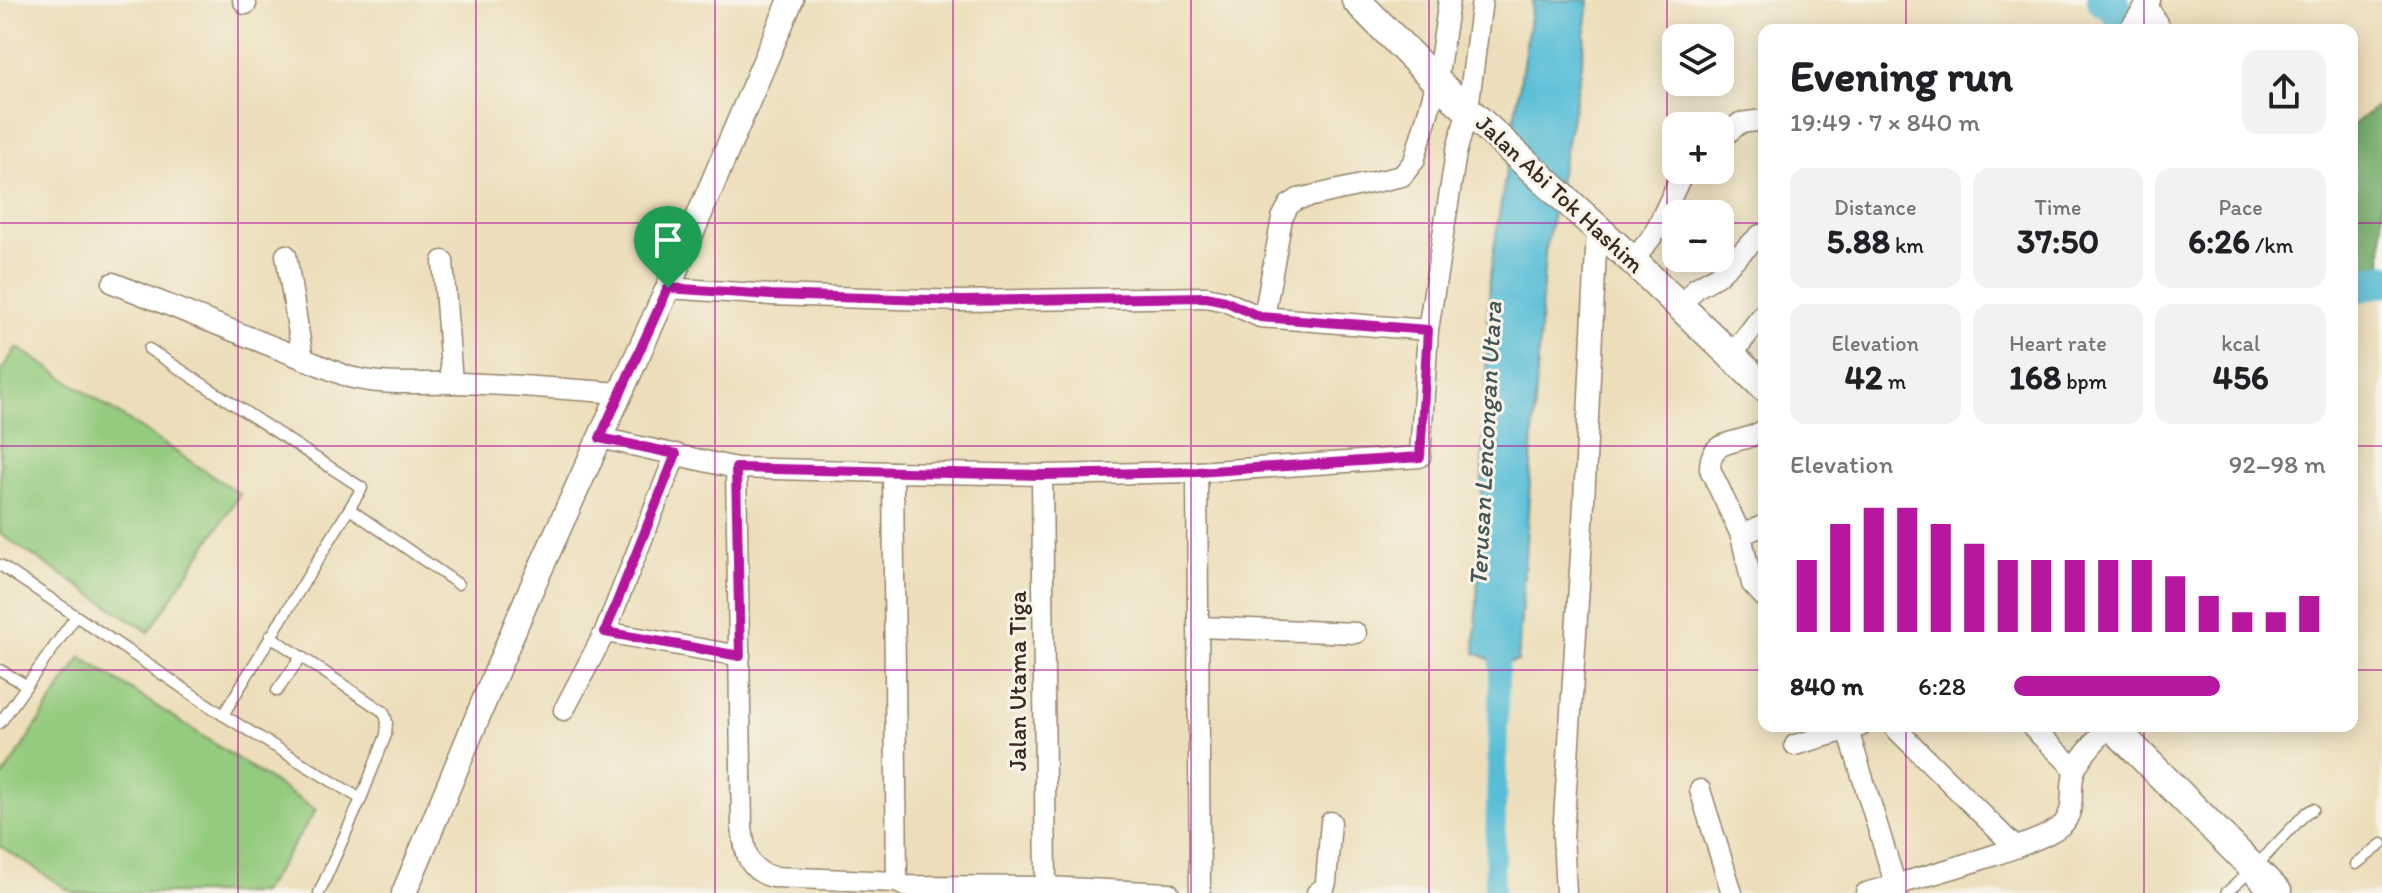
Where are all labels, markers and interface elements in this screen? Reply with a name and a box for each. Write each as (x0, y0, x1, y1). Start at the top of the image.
map controls (1662, 24, 1734, 272)
button: layers (1662, 24, 1734, 96)
text: Evening run (1790, 49, 2013, 102)
button: share (2242, 50, 2326, 134)
text: 19:49 · 7 × 840 m (1790, 106, 1980, 138)
street label: Jalan Abi Tok Hashim (1470, 108, 1650, 279)
button: + (1662, 112, 1734, 184)
text: Distance (1834, 194, 1917, 221)
text: Time (2035, 194, 2081, 221)
text: Pace (2219, 194, 2263, 221)
button: − (1662, 200, 1734, 272)
pin (634, 206, 702, 288)
icon: arrive (646, 218, 690, 262)
text: 5.88 (1827, 221, 1890, 262)
text: 37:50 (2017, 221, 2099, 262)
text: 6:26 (2188, 221, 2250, 262)
text: km (1890, 232, 1924, 259)
text: /km (2250, 232, 2293, 259)
water label: Terusan Lencongan Utara (1462, 300, 1508, 587)
text: Elevation (1832, 330, 1919, 357)
text: Heart rate (2009, 330, 2107, 357)
text: kcal (2221, 330, 2260, 357)
text: 42 (1844, 357, 1883, 398)
text: 168 (2009, 357, 2061, 398)
text: 456 (2213, 357, 2269, 398)
text: m (1883, 368, 1906, 395)
text: bpm (2061, 368, 2107, 395)
text: Elevation (1790, 448, 1893, 480)
text: 92–98 m (2229, 448, 2326, 480)
street label: Jalan Utama Tiga (1003, 590, 1032, 771)
text: 840 m (1790, 670, 1864, 702)
text: 6:28 (1918, 670, 1966, 702)

